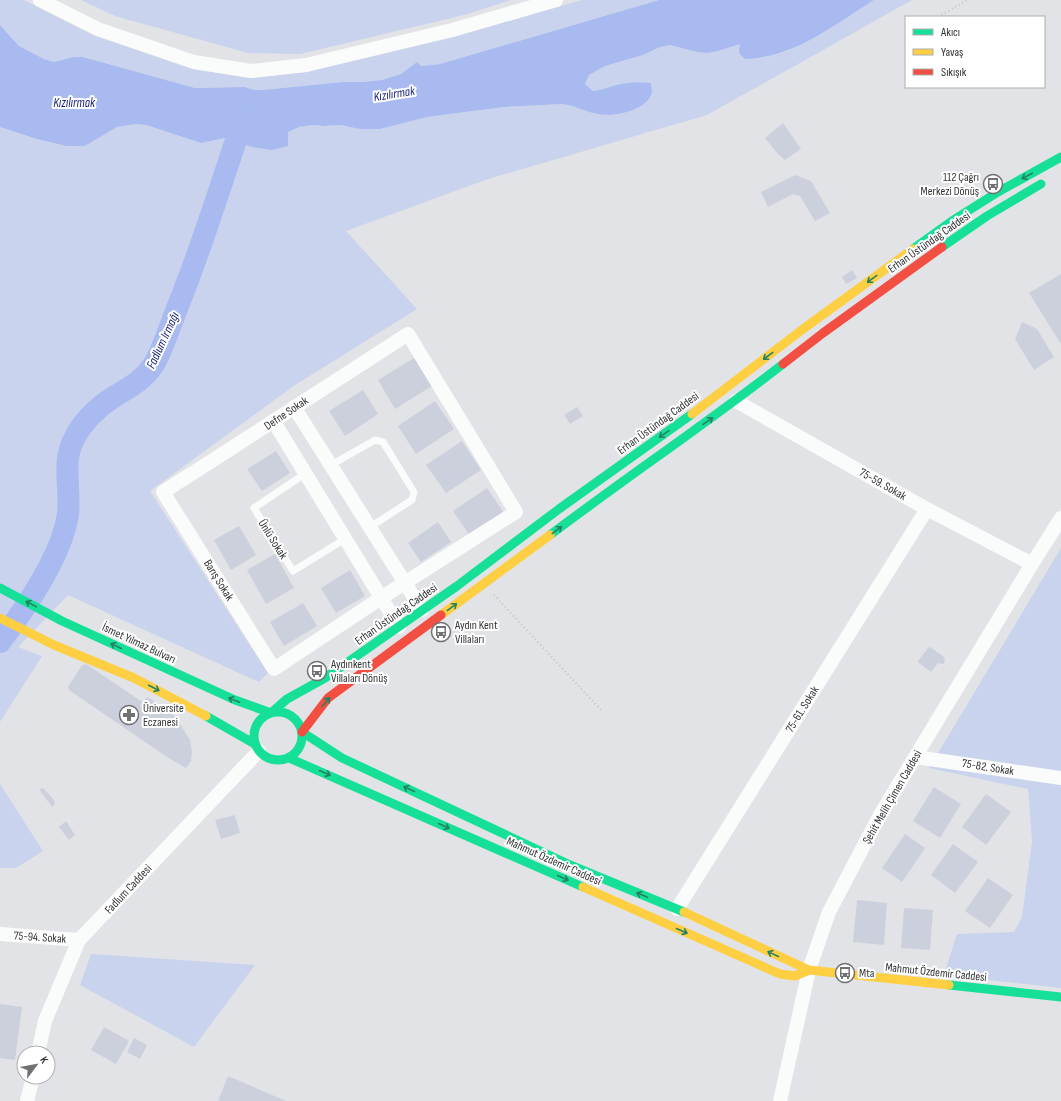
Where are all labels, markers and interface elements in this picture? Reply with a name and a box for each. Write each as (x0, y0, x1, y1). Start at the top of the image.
legend (905, 16, 1045, 88)
text: Akıcı (940, 25, 960, 40)
text: Yavaş (941, 45, 963, 60)
text: Sıkışık (941, 65, 967, 80)
water label: Kızılırmak (372, 83, 417, 105)
water label: Kızılırmak (53, 95, 96, 111)
place label: 112 Çağrı Merkezi Dönüş (921, 170, 979, 199)
bus stop icon: 112 Çağrı Merkezi Dönüş (982, 173, 1004, 195)
one-way arrow (1021, 173, 1033, 181)
street label: Erhan Üstündağ Caddesi (885, 208, 973, 276)
one-way arrow (867, 275, 878, 283)
water label: Fadlum Irmağı (143, 309, 183, 371)
one-way arrow (762, 352, 773, 360)
street label: Erhan Üstündağ Caddesi (615, 389, 702, 458)
street label: Defne Sokak (261, 393, 312, 434)
one-way arrow (702, 417, 713, 425)
one-way arrow (658, 430, 669, 438)
street label: 75-59. Sokak (857, 465, 909, 504)
street label: Ünlü Sokak (255, 517, 291, 562)
one-way arrow (552, 526, 563, 535)
street label: Barış Sokak (200, 557, 237, 604)
street label: Erhan Üstündağ Caddesi (352, 580, 440, 648)
one-way arrow (25, 600, 37, 608)
one-way arrow (447, 603, 458, 611)
place label: Aydın Kent Villaları (454, 618, 498, 647)
street label: İsmet Yılmaz Bulvarı (100, 620, 178, 667)
bus stop icon: Aydın Kent Villaları (430, 621, 452, 643)
one-way arrow (111, 642, 123, 649)
place label: Aydınkent Villaları Dönüş (330, 657, 388, 686)
bus stop icon: Aydınkent Villaları Dönüş (306, 660, 328, 682)
street label: 75-61. Sokak (782, 683, 823, 735)
one-way arrow (147, 685, 159, 692)
one-way arrow (229, 695, 241, 703)
one-way arrow (322, 696, 331, 707)
place label: Üniversite Eczanesi (143, 701, 184, 730)
pharmacy icon: Üniversite Eczanesi (118, 704, 140, 726)
street label: Şehit Melih Çimen Caddesi (859, 748, 925, 847)
street label: 75-82. Sokak (961, 756, 1015, 779)
one-way arrow (319, 770, 331, 778)
one-way arrow (403, 785, 415, 792)
one-way arrow (438, 823, 450, 830)
street label: Mahmut Özdemir Caddesi (504, 834, 603, 889)
street label: Fadlum Caddesi (102, 861, 155, 917)
one-way arrow (557, 875, 569, 883)
one-way arrow (637, 891, 649, 898)
street label: 75-94. Sokak (13, 928, 67, 947)
one-way arrow (675, 928, 687, 935)
one-way arrow (768, 950, 780, 957)
street label: Mahmut Özdemir Caddesi (884, 960, 987, 985)
bus stop icon: Mta (834, 962, 856, 984)
place label: Mta (859, 966, 875, 981)
north arrow (16, 1045, 56, 1085)
text: K (37, 1054, 51, 1066)

